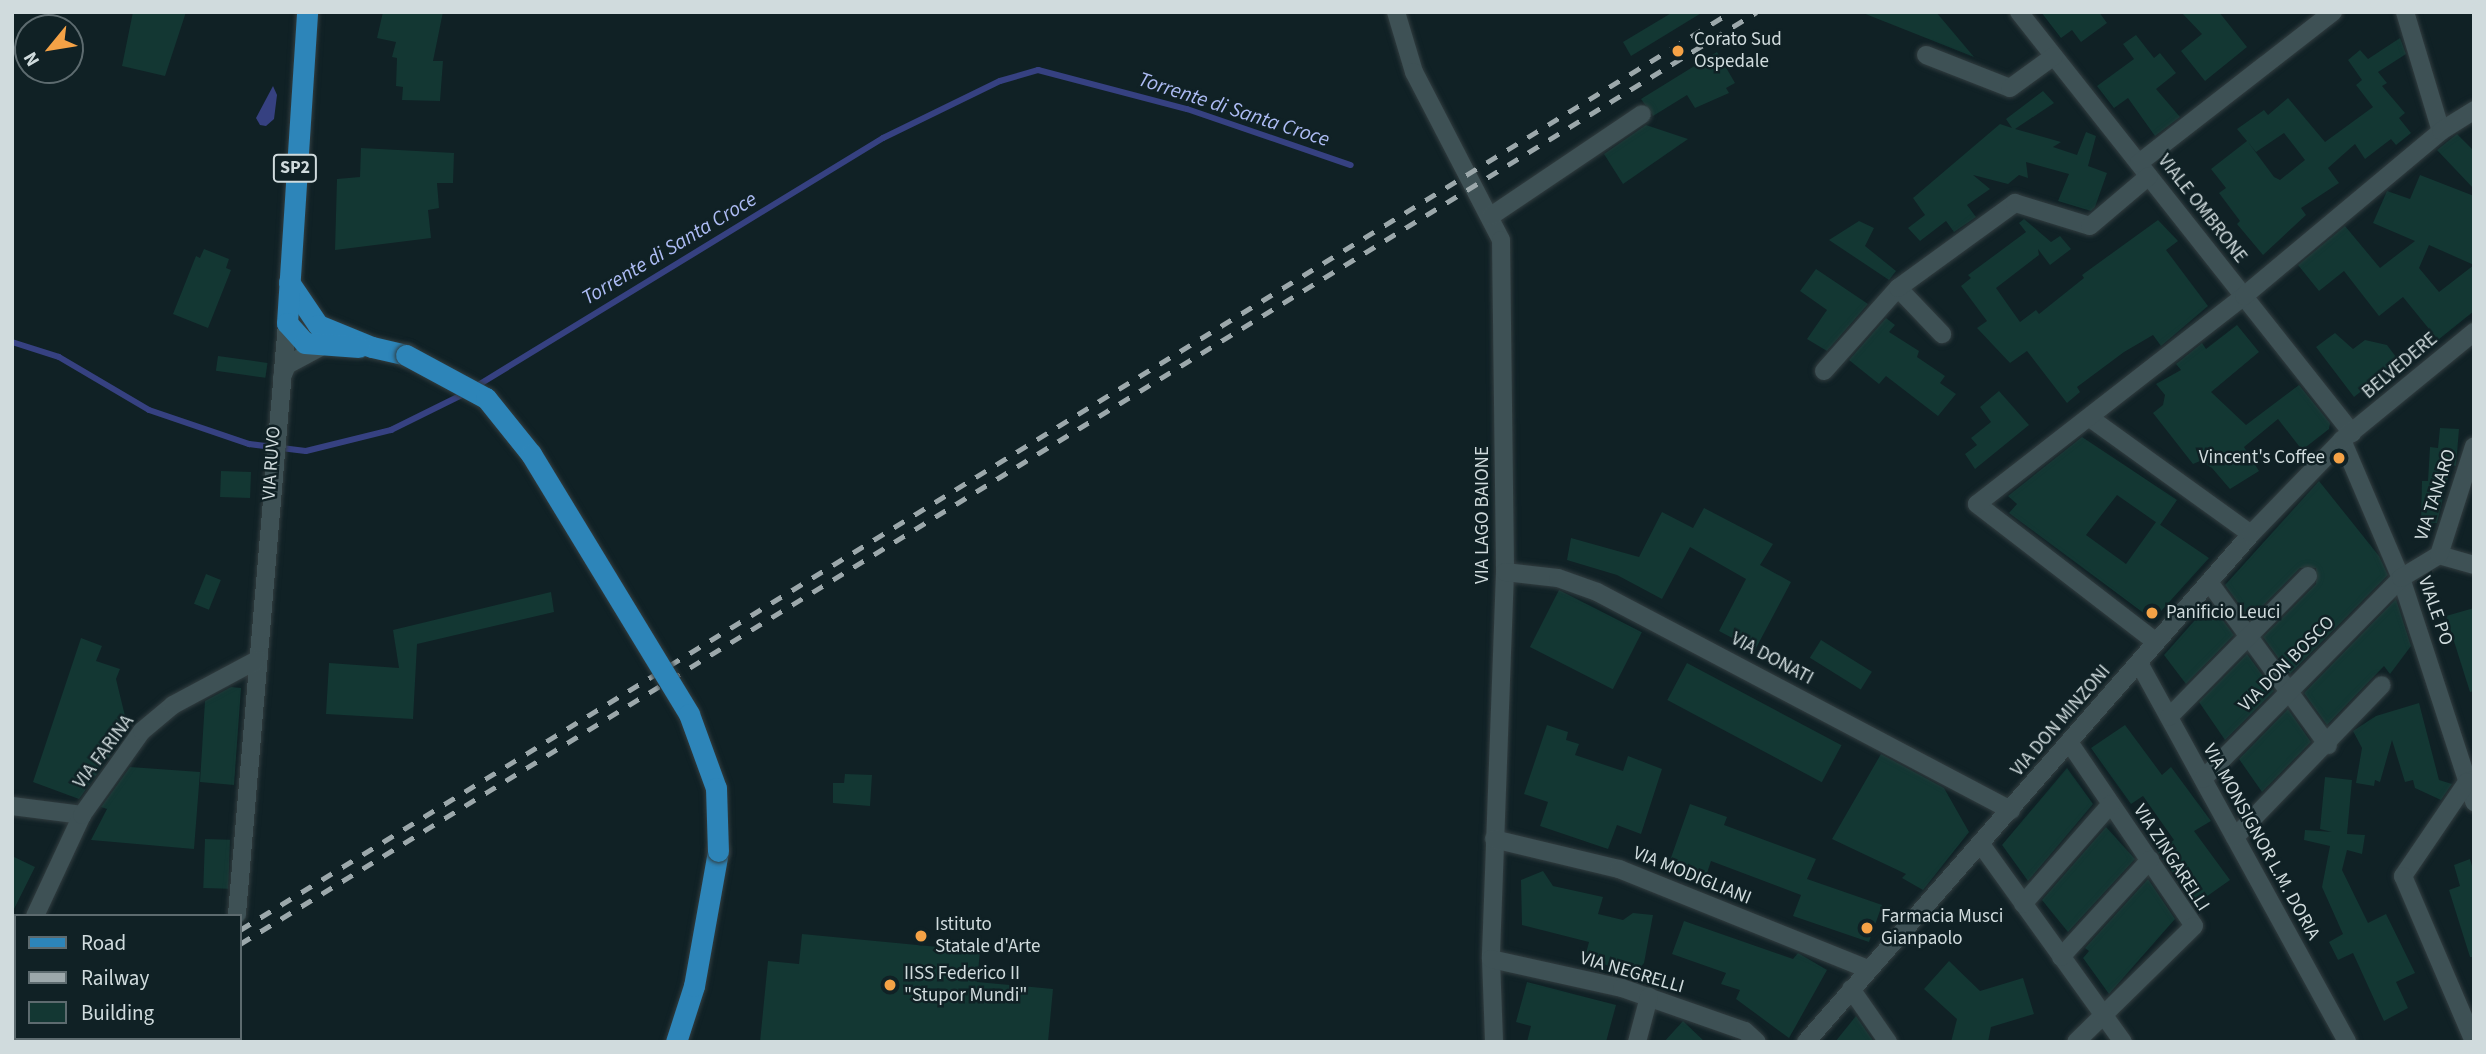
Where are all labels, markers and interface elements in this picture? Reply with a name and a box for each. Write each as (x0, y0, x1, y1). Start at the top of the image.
north arrow (14, 14, 84, 84)
place label: Corato Sud Ospedale (1694, 29, 1782, 73)
marker: Corato Sud Ospedale (1668, 41, 1688, 61)
text: N (17, 47, 47, 71)
water label: Torrente di Santa Croce (1135, 66, 1333, 152)
street label: VIALE OMBRONE (2153, 150, 2251, 268)
road number: SP2 (272, 154, 318, 182)
water label: Torrente di Santa Croce (577, 186, 761, 310)
street label: BELVEDERE (2358, 328, 2442, 404)
street label: VIA RUVO (258, 425, 286, 501)
street label: VIA LAGO BAIONE (1472, 446, 1494, 584)
street label: VIA TANARO (2411, 446, 2461, 544)
place label: Vincent's Coffee (2199, 447, 2325, 469)
marker: Vincent's Coffee (2331, 450, 2347, 466)
street label: VIALE PO (2413, 573, 2457, 649)
place label: Panificio Leuci (2166, 602, 2280, 624)
marker: Panificio Leuci (2144, 605, 2160, 621)
street label: VIA DON BOSCO (2234, 611, 2340, 717)
street label: VIA DONATI (1727, 628, 1817, 690)
street label: VIA DON MINZONI (2006, 661, 2116, 781)
street label: VIA FARINA (69, 711, 139, 793)
street label: VIA MONSIGNOR L.M. DORIA (2198, 740, 2324, 944)
street label: VIA ZINGARELLI (2128, 800, 2214, 916)
street label: VIA MODIGLIANI (1630, 842, 1754, 910)
place label: Farmacia Musci Gianpaolo (1881, 906, 2003, 950)
legend (14, 914, 242, 1040)
place label: Istituto Statale d'Arte (935, 914, 1040, 958)
marker: Farmacia Musci Gianpaolo (1859, 920, 1875, 936)
text: Road (81, 928, 126, 958)
marker: Istituto Statale d'Arte (913, 928, 929, 944)
street label: VIA NEGRELLI (1577, 947, 1687, 999)
text: Railway (81, 963, 149, 993)
place label: IISS Federico II "Stupor Mundi" (904, 963, 1027, 1007)
marker: IISS Federico II "Stupor Mundi" (882, 977, 898, 993)
text: Building (81, 998, 154, 1028)

